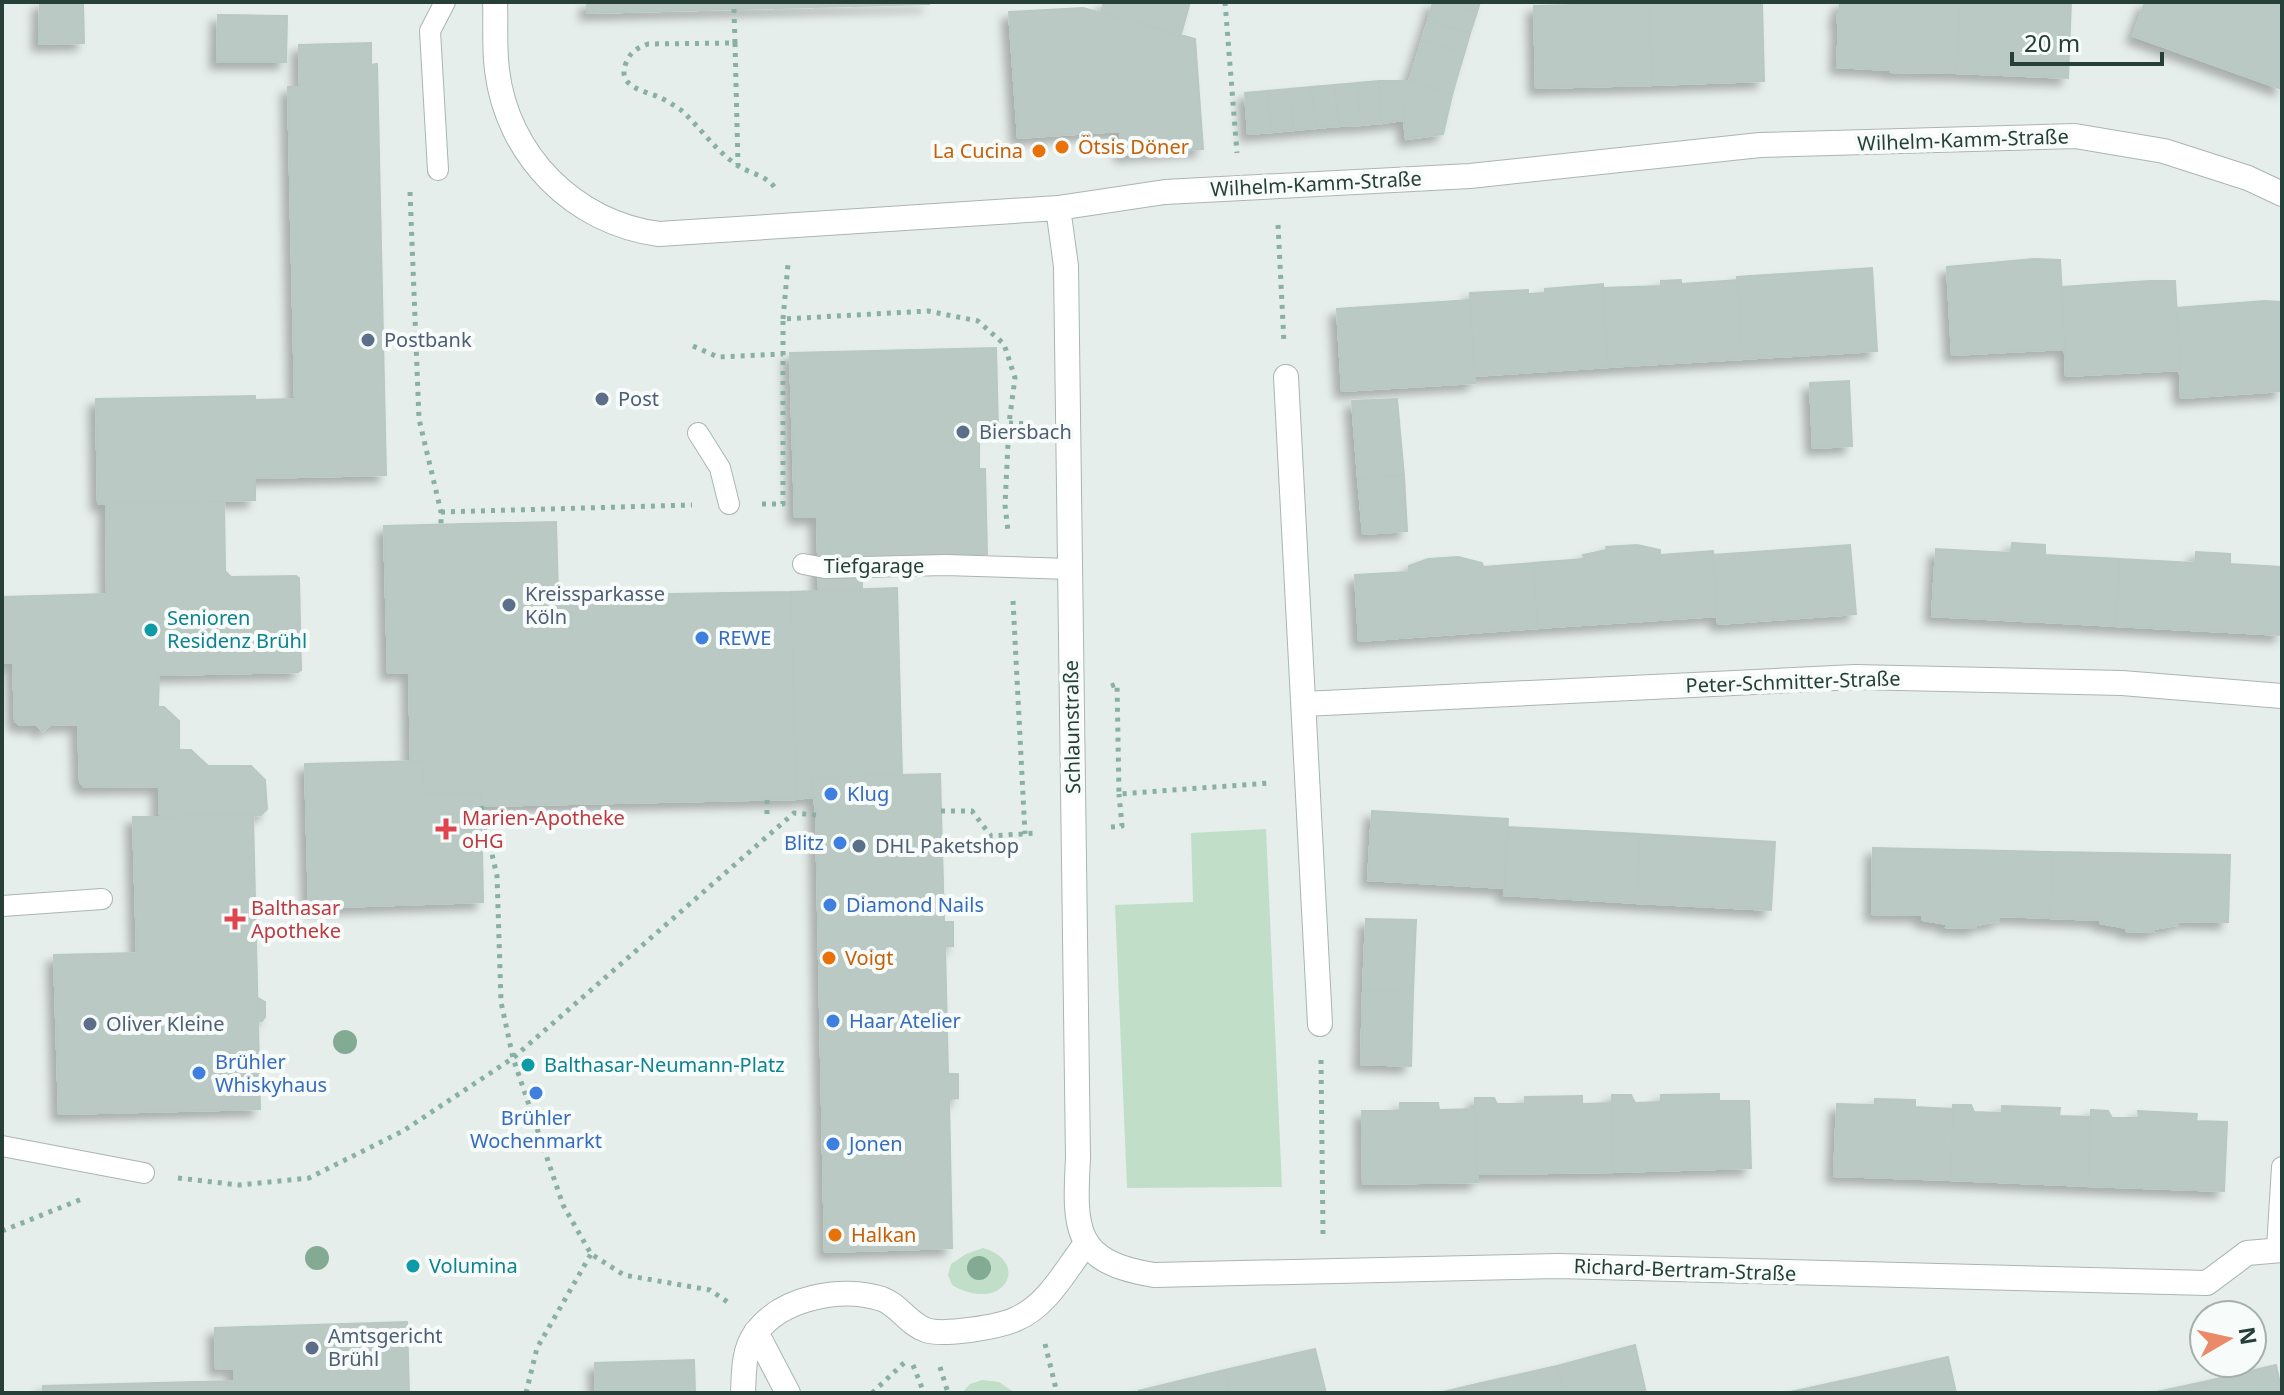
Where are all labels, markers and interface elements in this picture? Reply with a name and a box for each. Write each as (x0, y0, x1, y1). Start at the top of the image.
scale bar (2012, 16, 2162, 66)
text: 20 m (2024, 26, 2080, 59)
street label: Wilhelm-Kamm-Straße (1857, 122, 2069, 157)
place label: Ötsis Döner (1078, 133, 1189, 160)
place label: La Cucina (933, 137, 1023, 164)
marker: Ötsis Döner (1053, 138, 1071, 156)
marker: La Cucina (1030, 142, 1048, 160)
street label: Wilhelm-Kamm-Straße (1210, 164, 1422, 203)
place label: Postbank (384, 326, 472, 353)
marker: Postbank (359, 331, 377, 349)
place label: Post (618, 385, 659, 412)
marker: Post (593, 390, 611, 408)
place label: Biersbach (979, 418, 1072, 445)
marker: Biersbach (954, 423, 972, 441)
street label: Tiefgarage (824, 552, 924, 579)
place label: Kreissparkasse Köln (525, 580, 665, 630)
marker: Kreissparkasse Köln (500, 596, 518, 614)
place label: Senioren Residenz Brühl (167, 604, 307, 654)
marker: Senioren Residenz Brühl (142, 621, 160, 639)
place label: REWE (718, 624, 771, 651)
marker: REWE (693, 629, 711, 647)
street label: Schlaunstraße (1057, 660, 1086, 794)
street label: Peter-Schmitter-Straße (1685, 664, 1901, 699)
place label: Klug (847, 780, 889, 807)
marker: Klug (822, 785, 840, 803)
place label: Marien-Apotheke oHG (462, 804, 625, 854)
marker: Marien-Apotheke oHG (437, 820, 455, 838)
place label: Blitz (784, 829, 824, 856)
place label: DHL Paketshop (875, 832, 1019, 859)
marker: Blitz (831, 834, 849, 852)
marker: DHL Paketshop (850, 837, 868, 855)
place label: Diamond Nails (846, 891, 984, 918)
place label: Balthasar Apotheke (251, 894, 341, 944)
marker: Diamond Nails (821, 896, 839, 914)
marker: Balthasar Apotheke (226, 910, 244, 928)
place label: Voigt (845, 944, 893, 971)
marker: Voigt (820, 949, 838, 967)
place label: Haar Atelier (849, 1007, 961, 1034)
place label: Oliver Kleine (106, 1010, 224, 1037)
marker: Haar Atelier (824, 1012, 842, 1030)
marker: Oliver Kleine (81, 1015, 99, 1033)
place label: Brühler Whiskyhaus (215, 1048, 327, 1098)
place label: Balthasar-Neumann-Platz (544, 1051, 785, 1078)
marker: Balthasar-Neumann-Platz (519, 1056, 537, 1074)
marker: Brühler Whiskyhaus (190, 1064, 208, 1082)
marker: Brühler Wochenmarkt (527, 1084, 545, 1102)
place label: Brühler Wochenmarkt (470, 1104, 602, 1154)
place label: Jonen (847, 1130, 903, 1157)
marker: Jonen (824, 1135, 842, 1153)
place label: Halkan (851, 1221, 916, 1248)
marker: Halkan (826, 1226, 844, 1244)
place label: Volumina (429, 1252, 518, 1279)
street label: Richard-Bertram-Straße (1573, 1252, 1797, 1287)
marker: Volumina (404, 1257, 422, 1275)
north arrow (2188, 1299, 2268, 1379)
place label: Amtsgericht Brühl (328, 1322, 442, 1372)
text: N (2233, 1325, 2265, 1347)
marker: Amtsgericht Brühl (303, 1339, 321, 1357)

